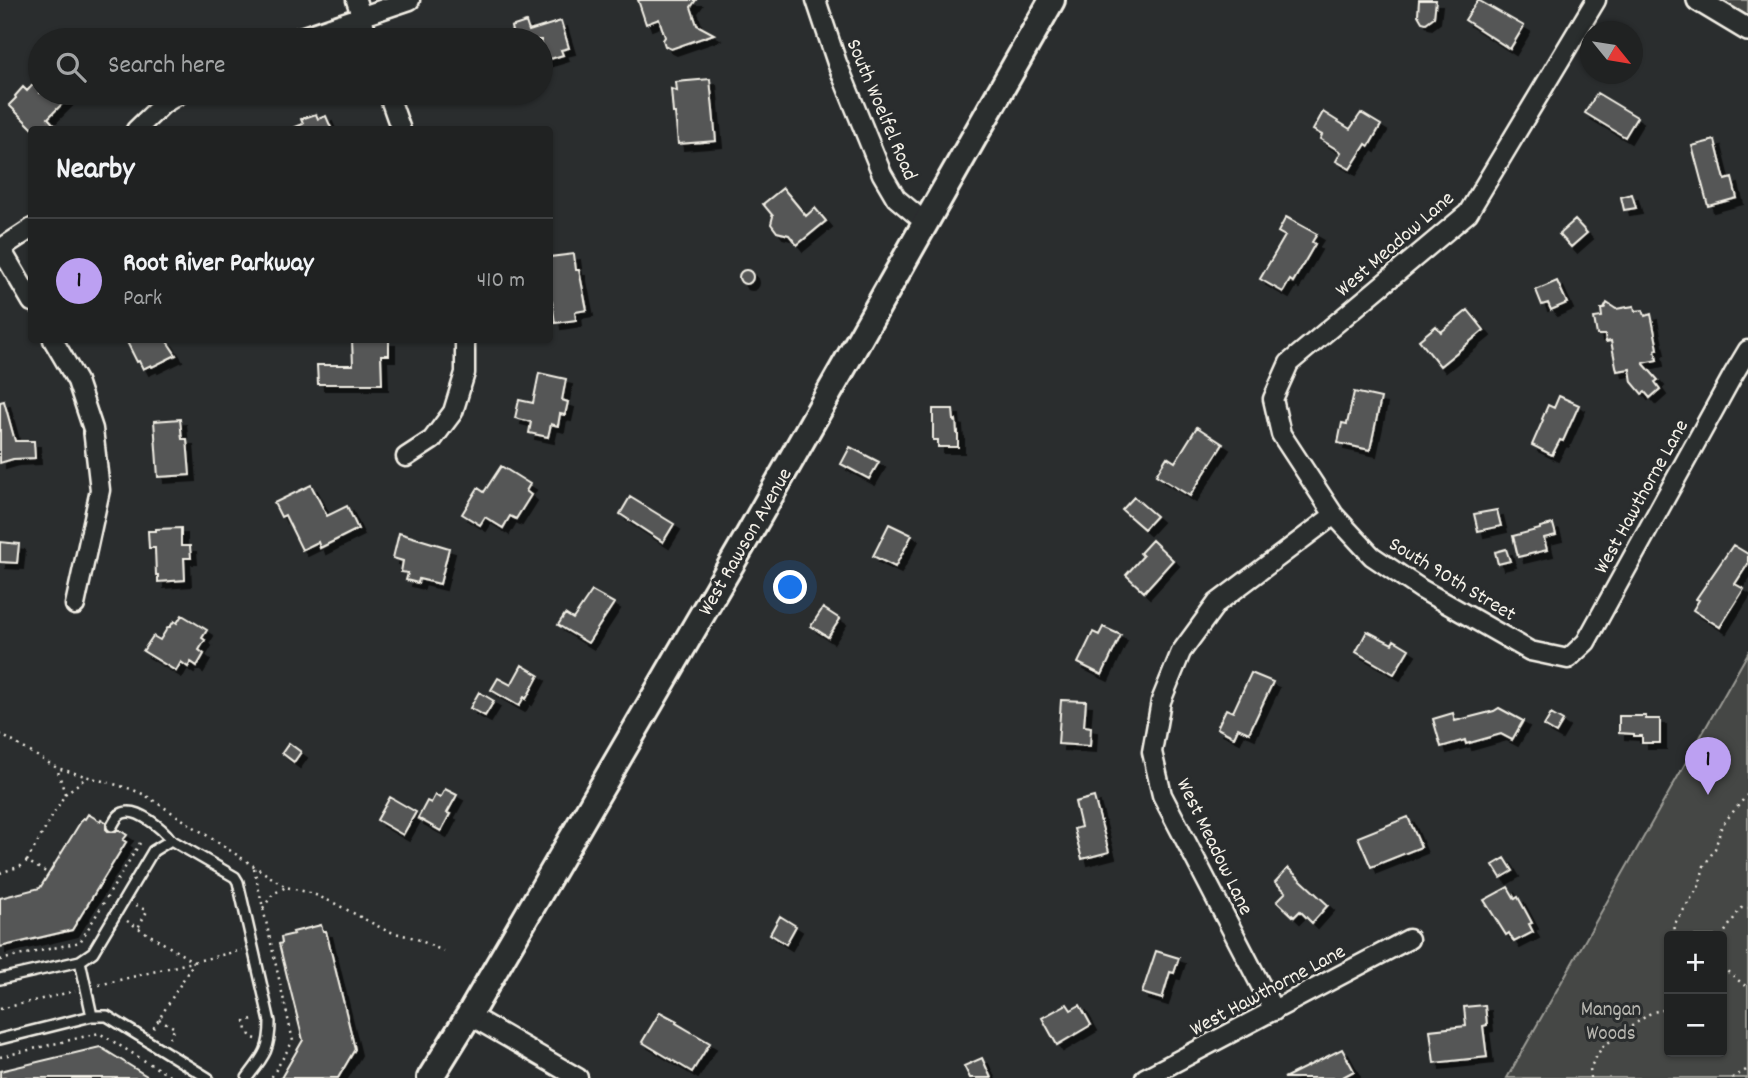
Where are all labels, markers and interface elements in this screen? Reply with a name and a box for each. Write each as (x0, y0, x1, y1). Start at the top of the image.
north arrow (1580, 21, 1643, 84)
search box (28, 28, 553, 105)
street label: South Woelfel Road (837, 35, 924, 186)
icon: search (52, 48, 90, 86)
text: Search here (108, 48, 226, 85)
text: Nearby (56, 150, 134, 193)
street label: West Meadow Lane (1330, 185, 1462, 305)
text: Root River Parkway (123, 246, 313, 283)
text: 1 (76, 265, 82, 298)
text: 410 m (477, 265, 525, 298)
text: Park (123, 283, 162, 316)
street label: West Hawthorne Lane (1588, 415, 1698, 580)
street label: West Rawson Avenue (692, 463, 801, 622)
street label: South 90th Street (1382, 531, 1521, 631)
your location (773, 570, 807, 604)
pin: 1 (1685, 737, 1731, 795)
street label: West Meadow Lane (1167, 774, 1259, 921)
map controls (1664, 931, 1727, 1057)
button: + (1664, 931, 1727, 994)
street label: West Hawthorne Lane (1185, 938, 1352, 1045)
button: − (1664, 994, 1727, 1057)
park label: Mangan Woods (1581, 996, 1641, 1050)

